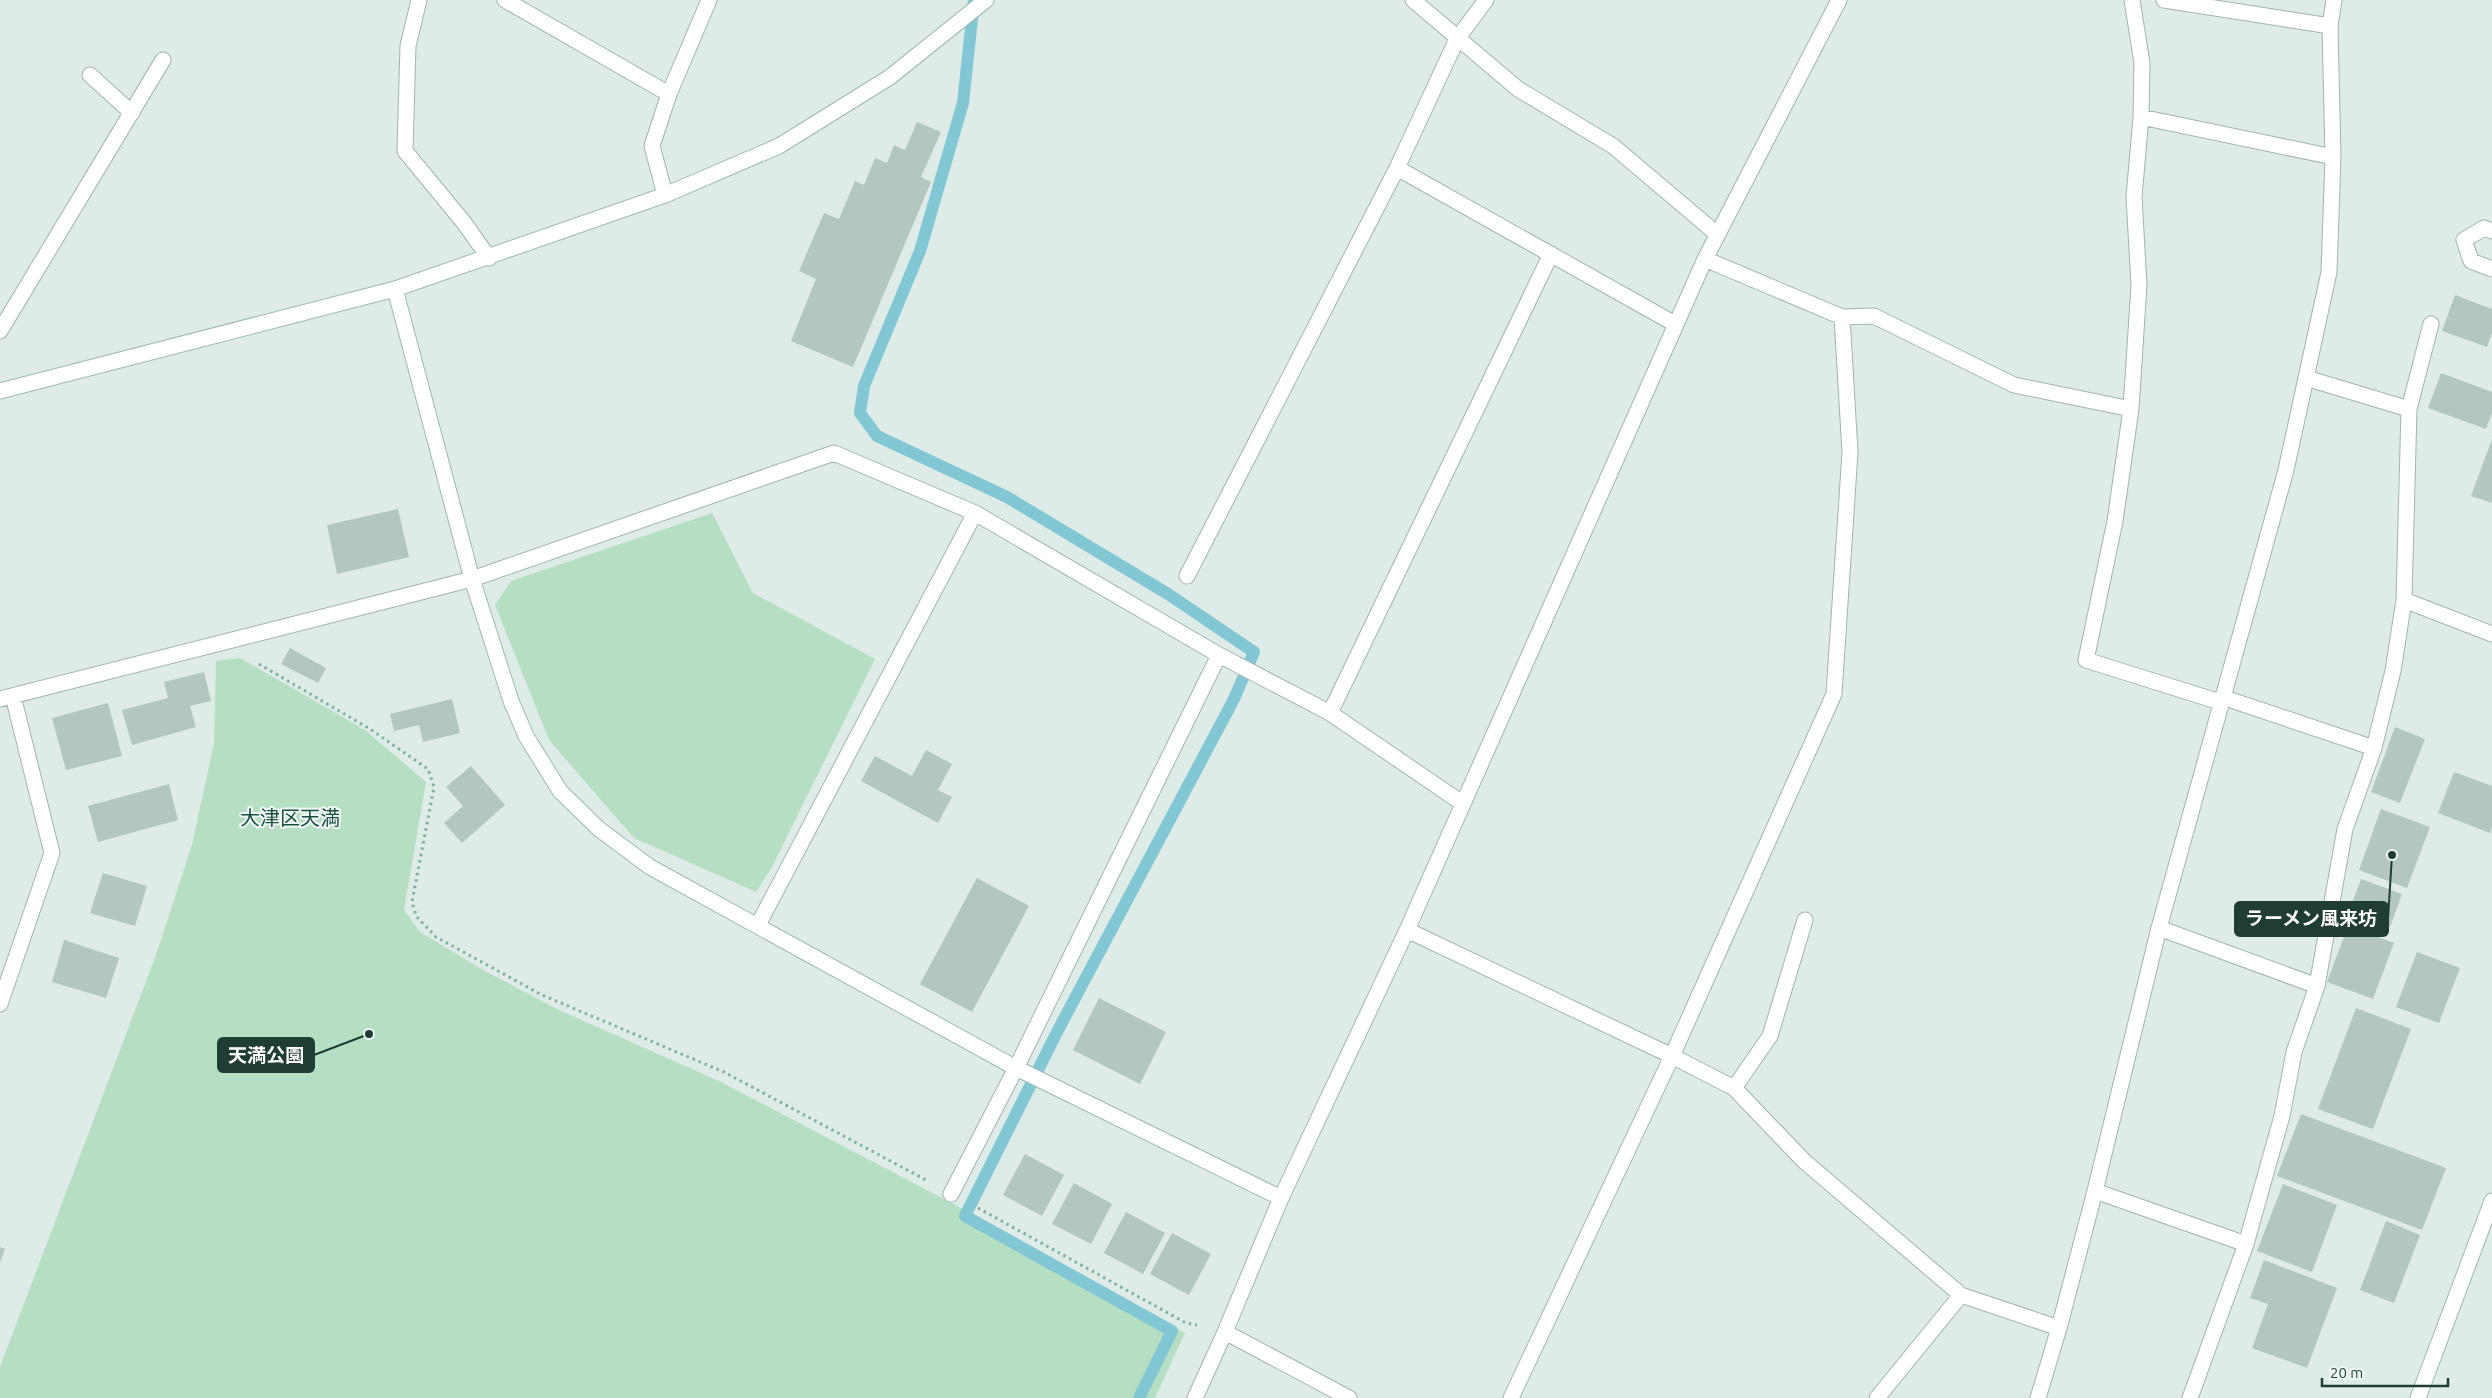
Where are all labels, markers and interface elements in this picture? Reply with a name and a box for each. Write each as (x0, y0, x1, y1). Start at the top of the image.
district label: 大津区天満 (240, 806, 340, 829)
callout: ラーメン風来坊 (2235, 902, 2388, 936)
text: ラーメン風来坊 (2245, 907, 2377, 929)
callout: 天満公園 (218, 1038, 314, 1072)
text: 天満公園 (228, 1044, 304, 1066)
scale bar (2322, 1356, 2448, 1388)
text: 20 m (2330, 1364, 2363, 1381)

